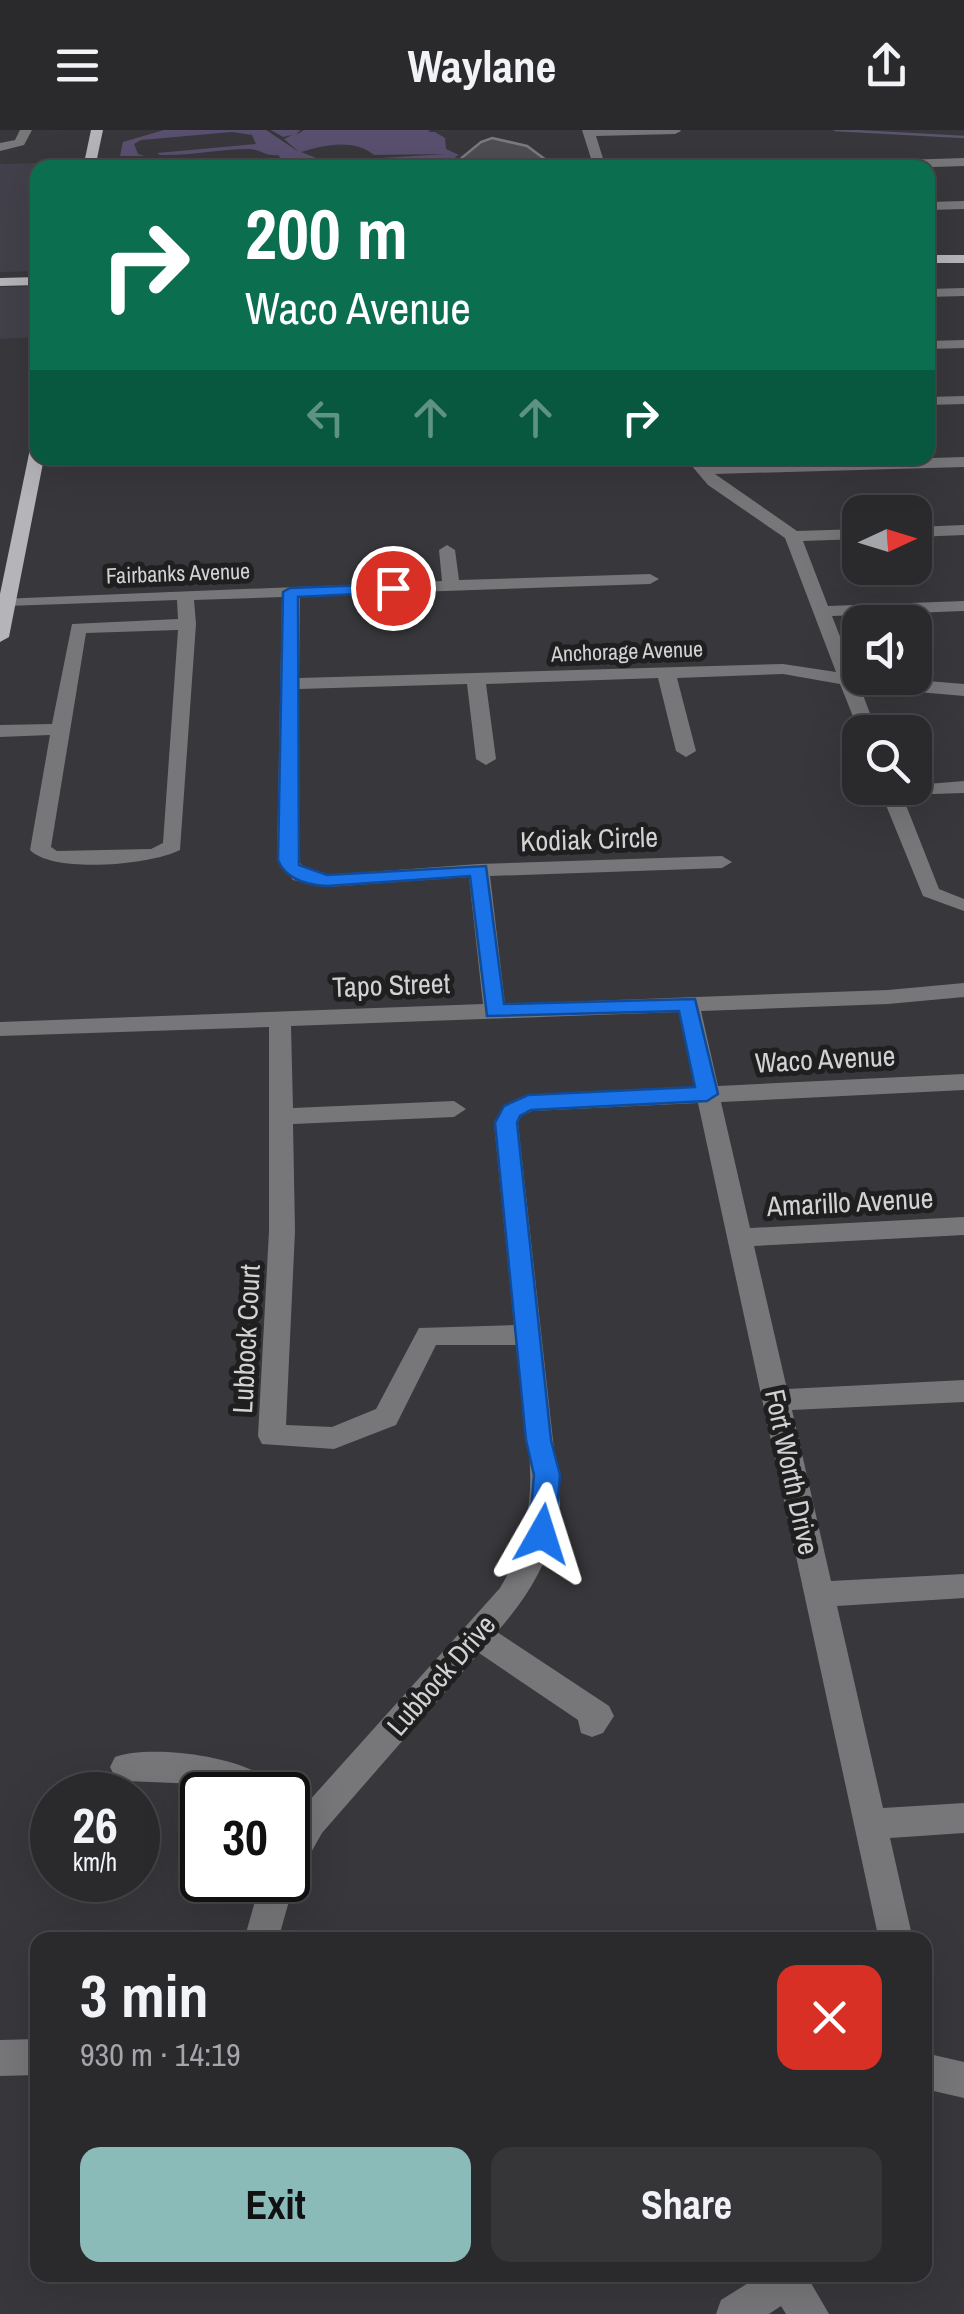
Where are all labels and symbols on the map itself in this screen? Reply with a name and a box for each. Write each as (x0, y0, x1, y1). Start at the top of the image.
north arrow (842, 495, 932, 585)
pin (351, 546, 436, 631)
street label: Fairbanks Avenue (105, 555, 251, 591)
street label: Anchorage Avenue (549, 633, 704, 669)
street label: Kodiak Circle (519, 818, 659, 860)
street label: Tapo Street (331, 964, 451, 1006)
street label: Waco Avenue (754, 1036, 896, 1082)
street label: Amarillo Avenue (765, 1179, 934, 1225)
street label: Lubbock Court (223, 1263, 269, 1415)
street label: Fort Worth Drive (756, 1386, 828, 1558)
position arrow (490, 1482, 594, 1586)
street label: Lubbock Drive (378, 1607, 504, 1743)
speed limit sign: 30 (180, 1772, 310, 1902)

